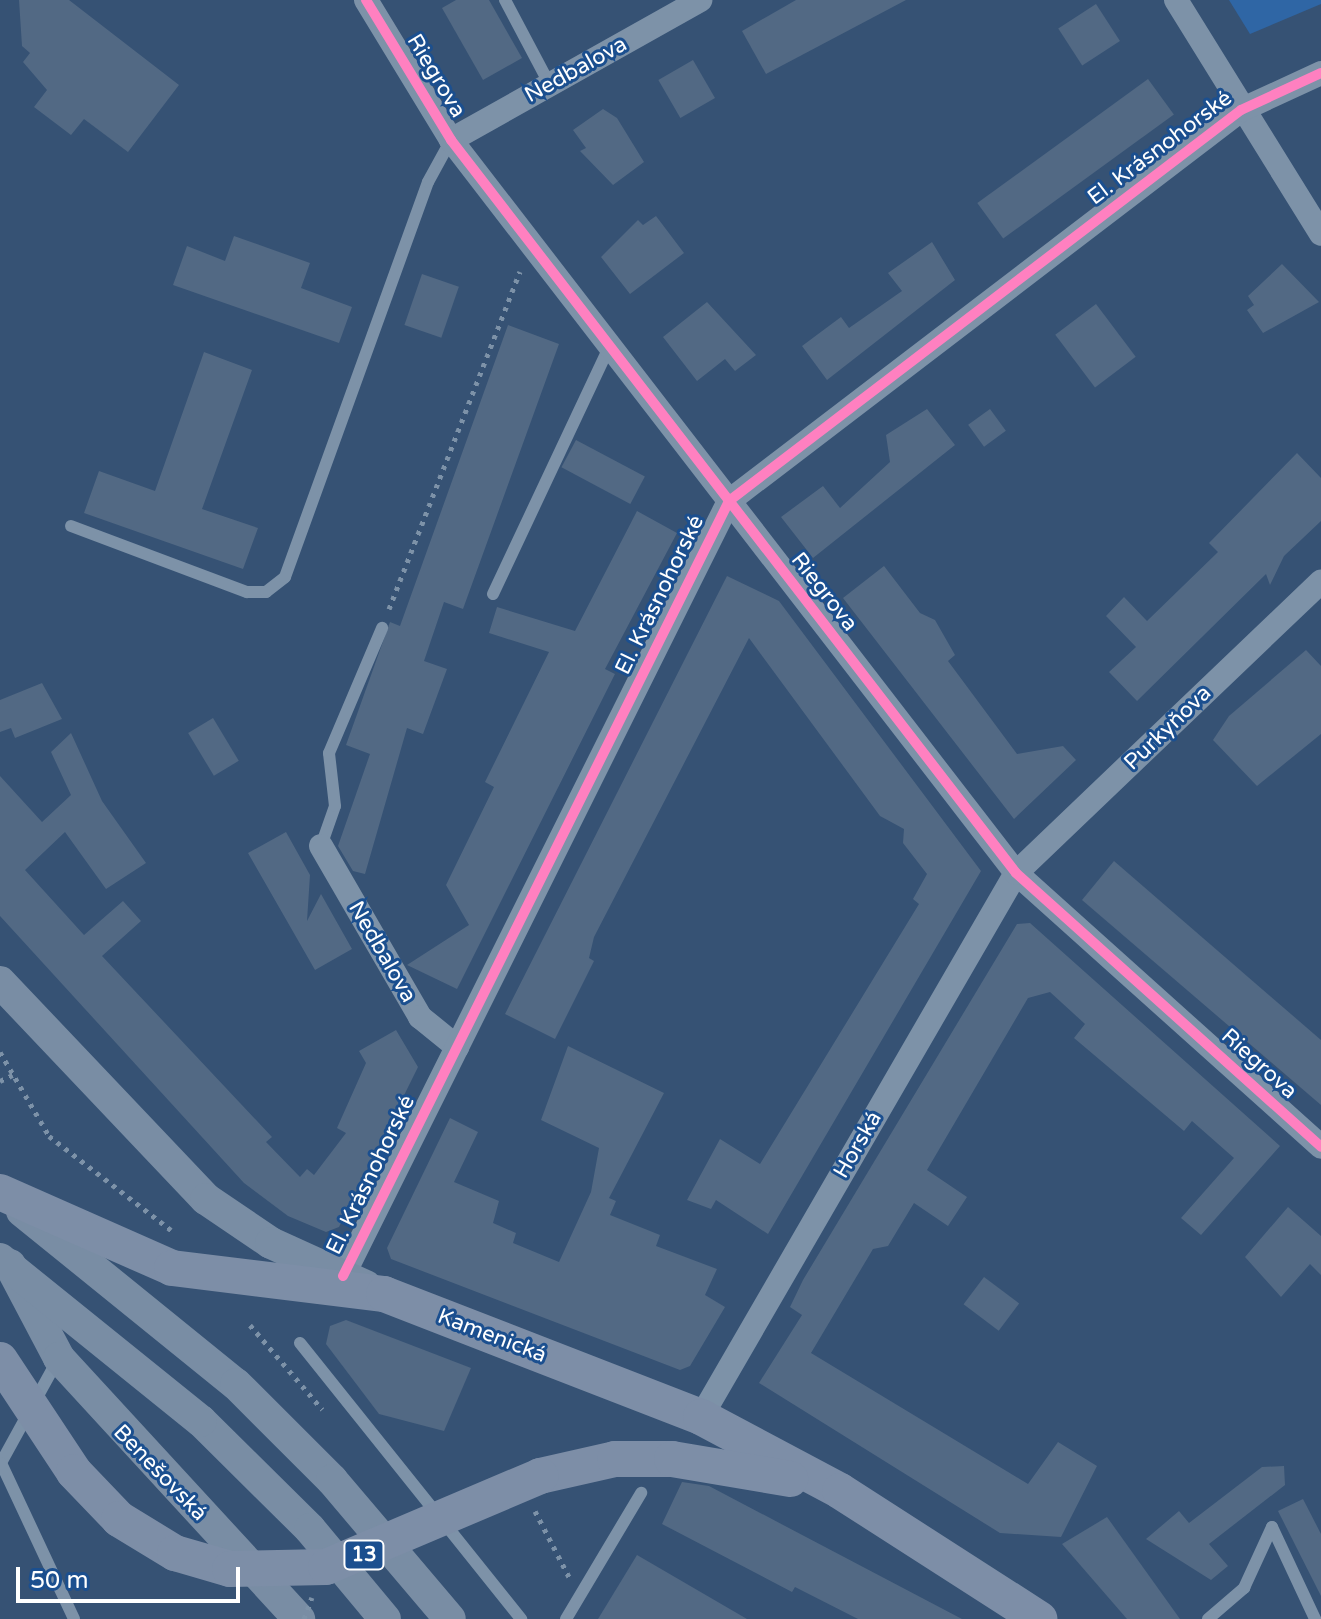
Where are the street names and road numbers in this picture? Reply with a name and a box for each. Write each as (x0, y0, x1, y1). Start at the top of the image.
street label: Riegrova (401, 29, 471, 123)
street label: Nedbalova (520, 31, 632, 109)
street label: El. Krásnohorské (1083, 85, 1237, 211)
street label: El. Krásnohorské (610, 511, 710, 679)
street label: Riegrova (785, 547, 863, 637)
street label: Purkyňova (1119, 680, 1217, 776)
street label: Nedbalova (342, 897, 422, 1007)
street label: Riegrova (1216, 1023, 1302, 1105)
street label: El. Krásnohorské (321, 1091, 421, 1259)
street label: Horská (828, 1107, 888, 1183)
street label: Kamenická (434, 1303, 550, 1369)
street label: Benešovská (108, 1419, 212, 1527)
road number: 13 (342, 1539, 386, 1571)

